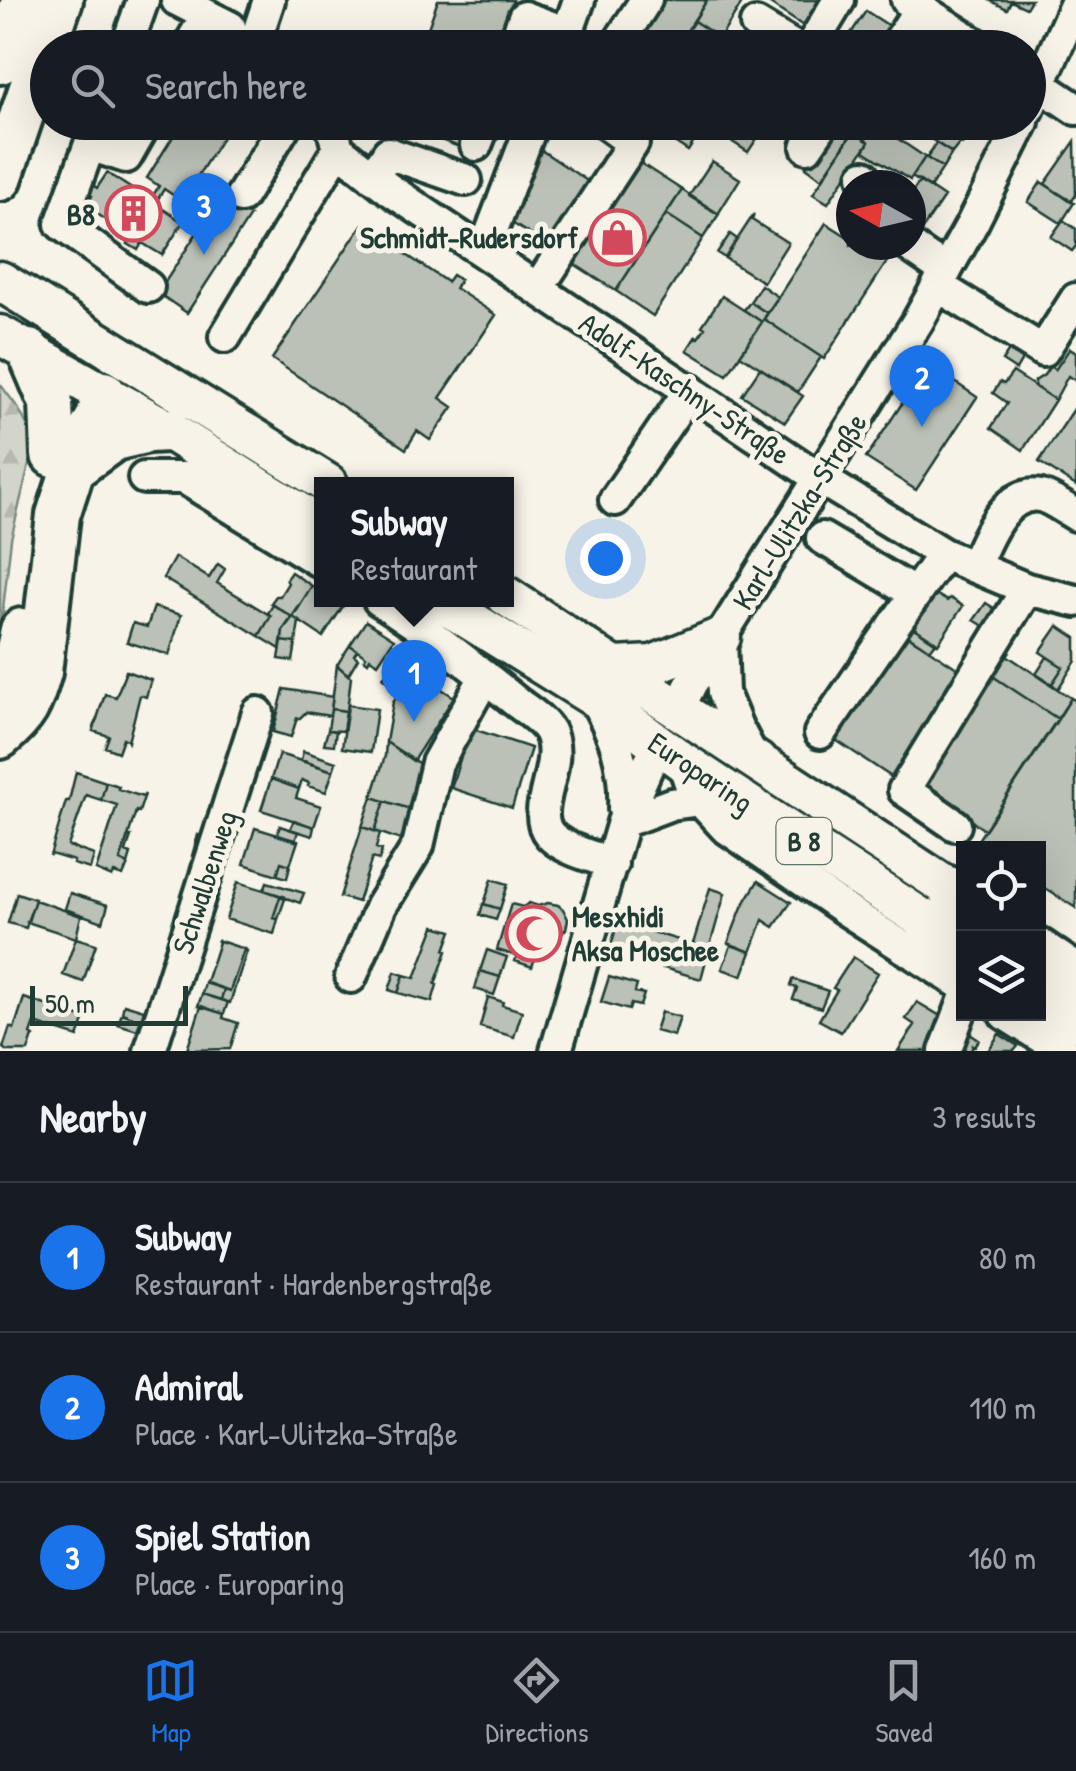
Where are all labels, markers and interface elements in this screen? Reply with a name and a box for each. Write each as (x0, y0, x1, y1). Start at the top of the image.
search box (30, 30, 1046, 140)
icon: search (65, 58, 120, 113)
text: Search here (145, 59, 307, 111)
north arrow (836, 170, 926, 260)
pin: 3 (172, 172, 236, 255)
building icon: B8 (104, 184, 164, 244)
place label: B8 (67, 194, 95, 234)
shop icon: Schmidt-Rudersdorf (587, 207, 647, 267)
place label: Schmidt-Rudersdorf (360, 217, 579, 257)
street label: Adolf-Kaschny-Straße (572, 303, 798, 473)
pin: 2 (890, 344, 954, 427)
street label: Karl-Ulitzka-Straße (722, 405, 876, 617)
popup (314, 477, 514, 607)
text: Subway (351, 495, 448, 547)
your location (580, 533, 631, 584)
text: Restaurant (351, 547, 477, 590)
pin: 1 (382, 640, 446, 722)
street label: Europaring (641, 722, 761, 822)
street label: Schwalbenweg (162, 805, 246, 959)
road number: B 8 (776, 818, 832, 864)
map controls (956, 841, 1046, 1021)
button: locate (956, 841, 1046, 931)
place label: Mesxhidi Aksa Moschee (572, 896, 719, 970)
mosque icon: Mesxhidi Aksa Moschee (503, 903, 563, 963)
button: layers (956, 931, 1046, 1021)
scale bar (30, 981, 188, 1026)
text: 50 m (45, 984, 95, 1022)
text: Nearby (40, 1088, 147, 1145)
text: 3 results (932, 1095, 1036, 1138)
text: Subway (135, 1210, 232, 1262)
text: 1 (67, 1236, 78, 1279)
text: 80 m (979, 1236, 1036, 1279)
text: Restaurant · Hardenbergstraße (135, 1262, 492, 1305)
text: Admiral (135, 1360, 242, 1412)
text: 2 (65, 1386, 80, 1429)
text: 110 m (969, 1386, 1036, 1429)
text: Place · Karl-Ulitzka-Straße (135, 1412, 458, 1455)
text: Spiel Station (135, 1510, 311, 1562)
text: 3 (65, 1536, 80, 1579)
text: 160 m (968, 1536, 1036, 1579)
text: Place · Europaring (135, 1562, 344, 1605)
tab: Map (143, 1653, 198, 1751)
tab: Directions (485, 1653, 588, 1751)
tab: Saved (875, 1653, 933, 1751)

